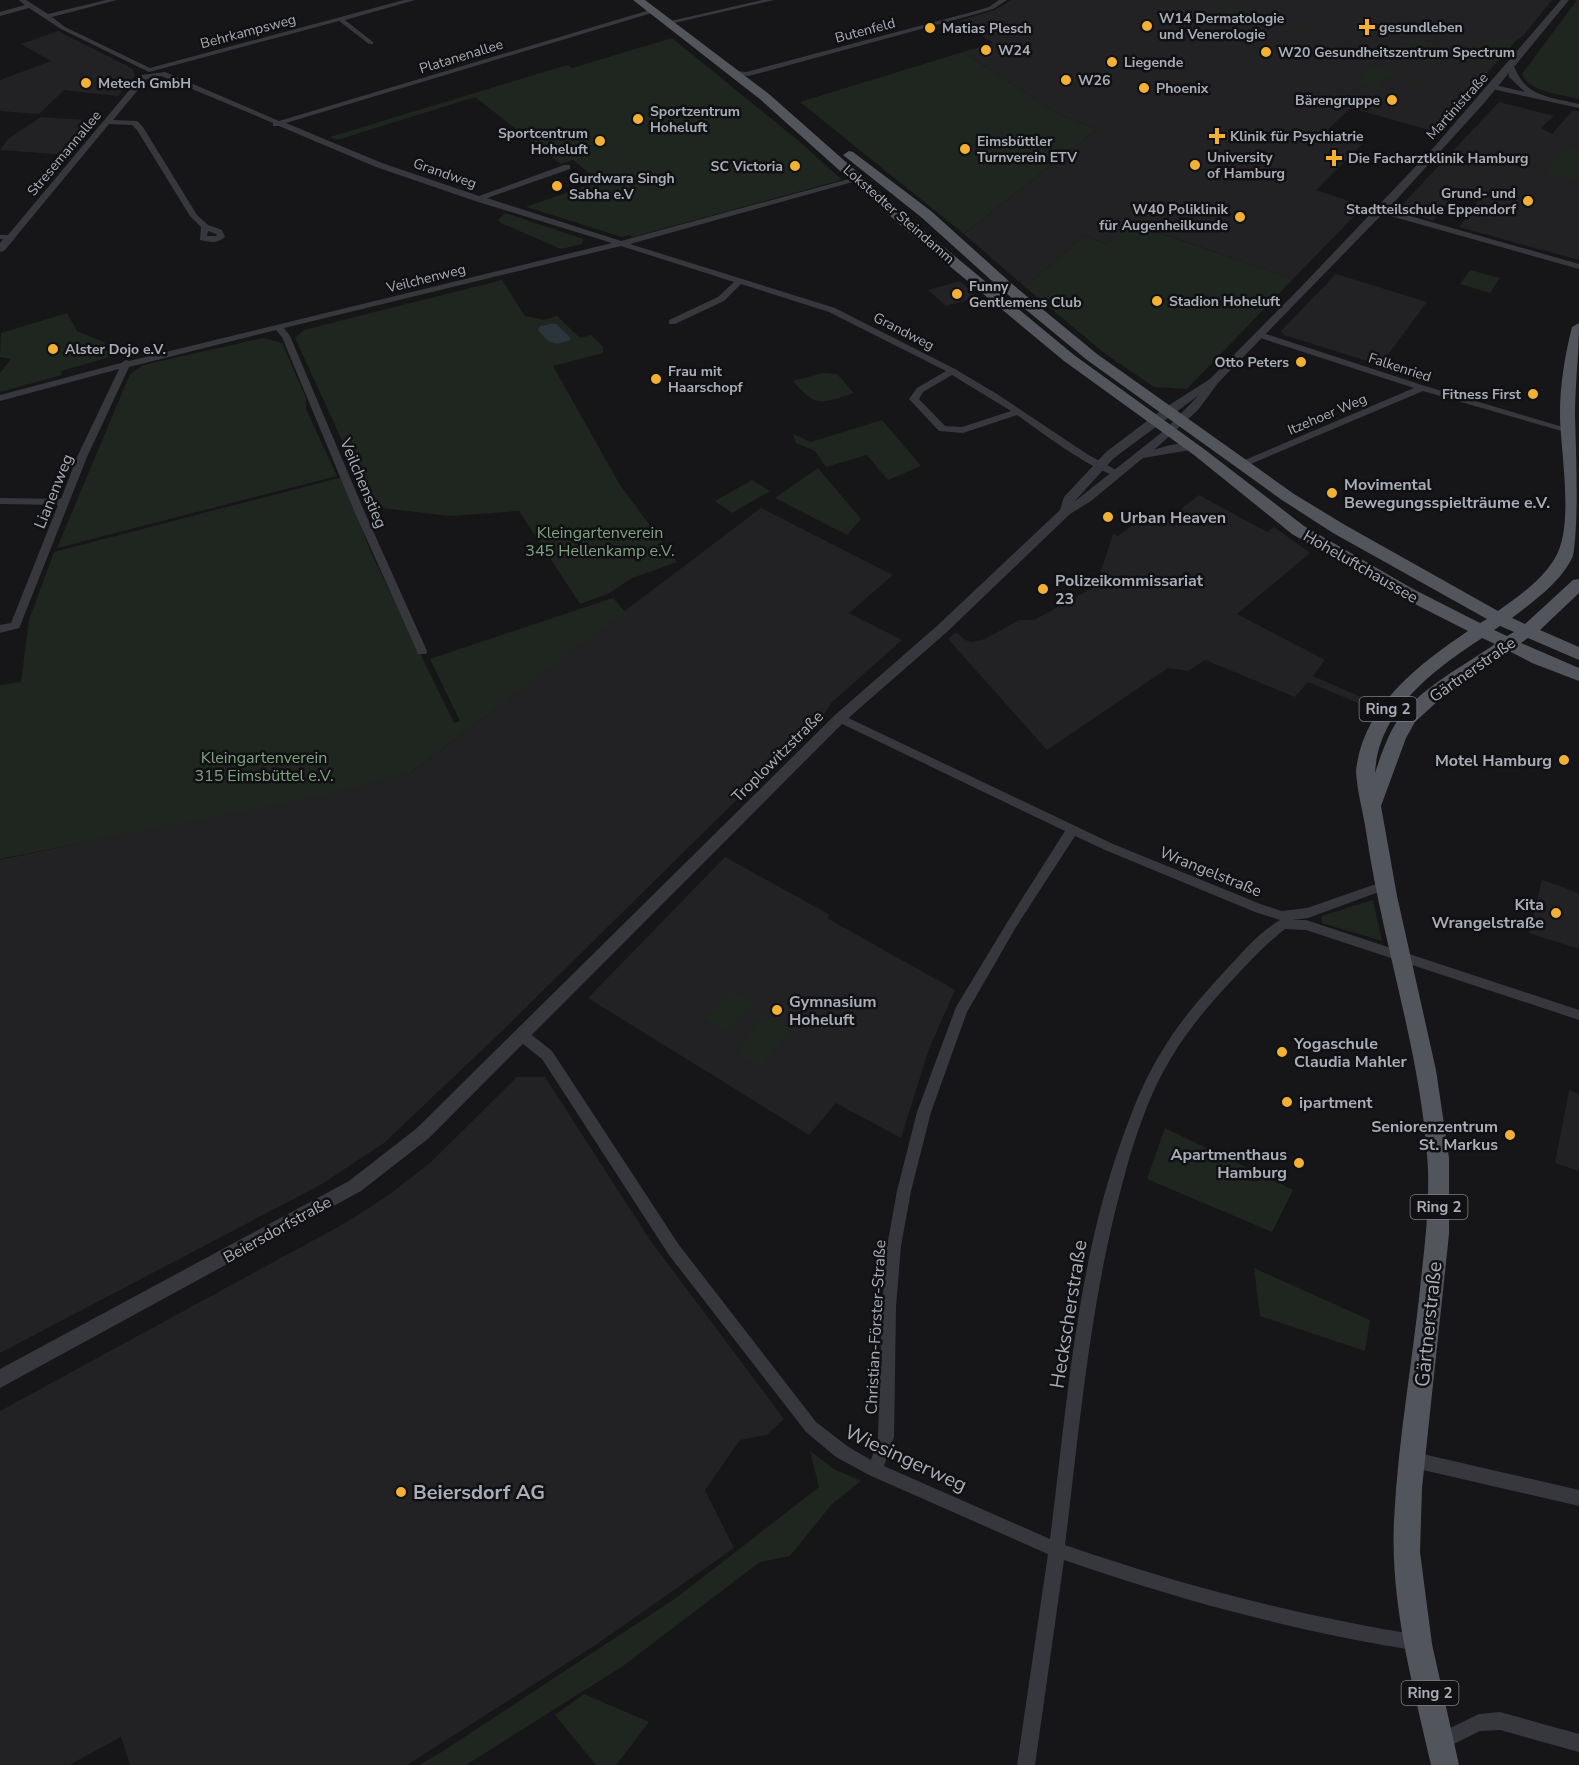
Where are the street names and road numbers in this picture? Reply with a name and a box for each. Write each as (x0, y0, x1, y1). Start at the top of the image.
street label: Behrkampsweg (198, 10, 298, 53)
street label: Butenfeld (833, 13, 897, 48)
street label: Platanenallee (417, 35, 505, 78)
street label: Martinistraße (1422, 69, 1493, 144)
street label: Stresemannallee (23, 107, 106, 200)
street label: Grandweg (411, 154, 479, 193)
street label: Lokstedter Steindamm (839, 161, 958, 268)
street label: Veilchenweg (384, 260, 468, 298)
street label: Grandweg (870, 308, 937, 355)
street label: Falkenried (1366, 348, 1434, 387)
street label: Itzehoer Weg (1285, 389, 1370, 440)
street label: Veilchenstieg (334, 434, 392, 532)
street label: Lianenweg (29, 451, 79, 532)
street label: Hoheluftchaussee (1299, 525, 1422, 609)
street label: Gärtnerstraße (1425, 632, 1520, 708)
road number: Ring 2 (1360, 697, 1416, 721)
street label: Troplowitzstraße (727, 706, 828, 807)
street label: Wrangelstraße (1156, 841, 1265, 902)
street label: Beiersdorfstraße (220, 1191, 335, 1269)
road number: Ring 2 (1410, 1195, 1468, 1219)
street label: Heckscherstraße (1043, 1238, 1094, 1390)
street label: Christian-Förster-Straße (860, 1239, 892, 1415)
street label: Gärtnerstraße (1408, 1260, 1449, 1388)
street label: Wiesingerweg (840, 1418, 971, 1499)
road number: Ring 2 (1402, 1681, 1458, 1705)

